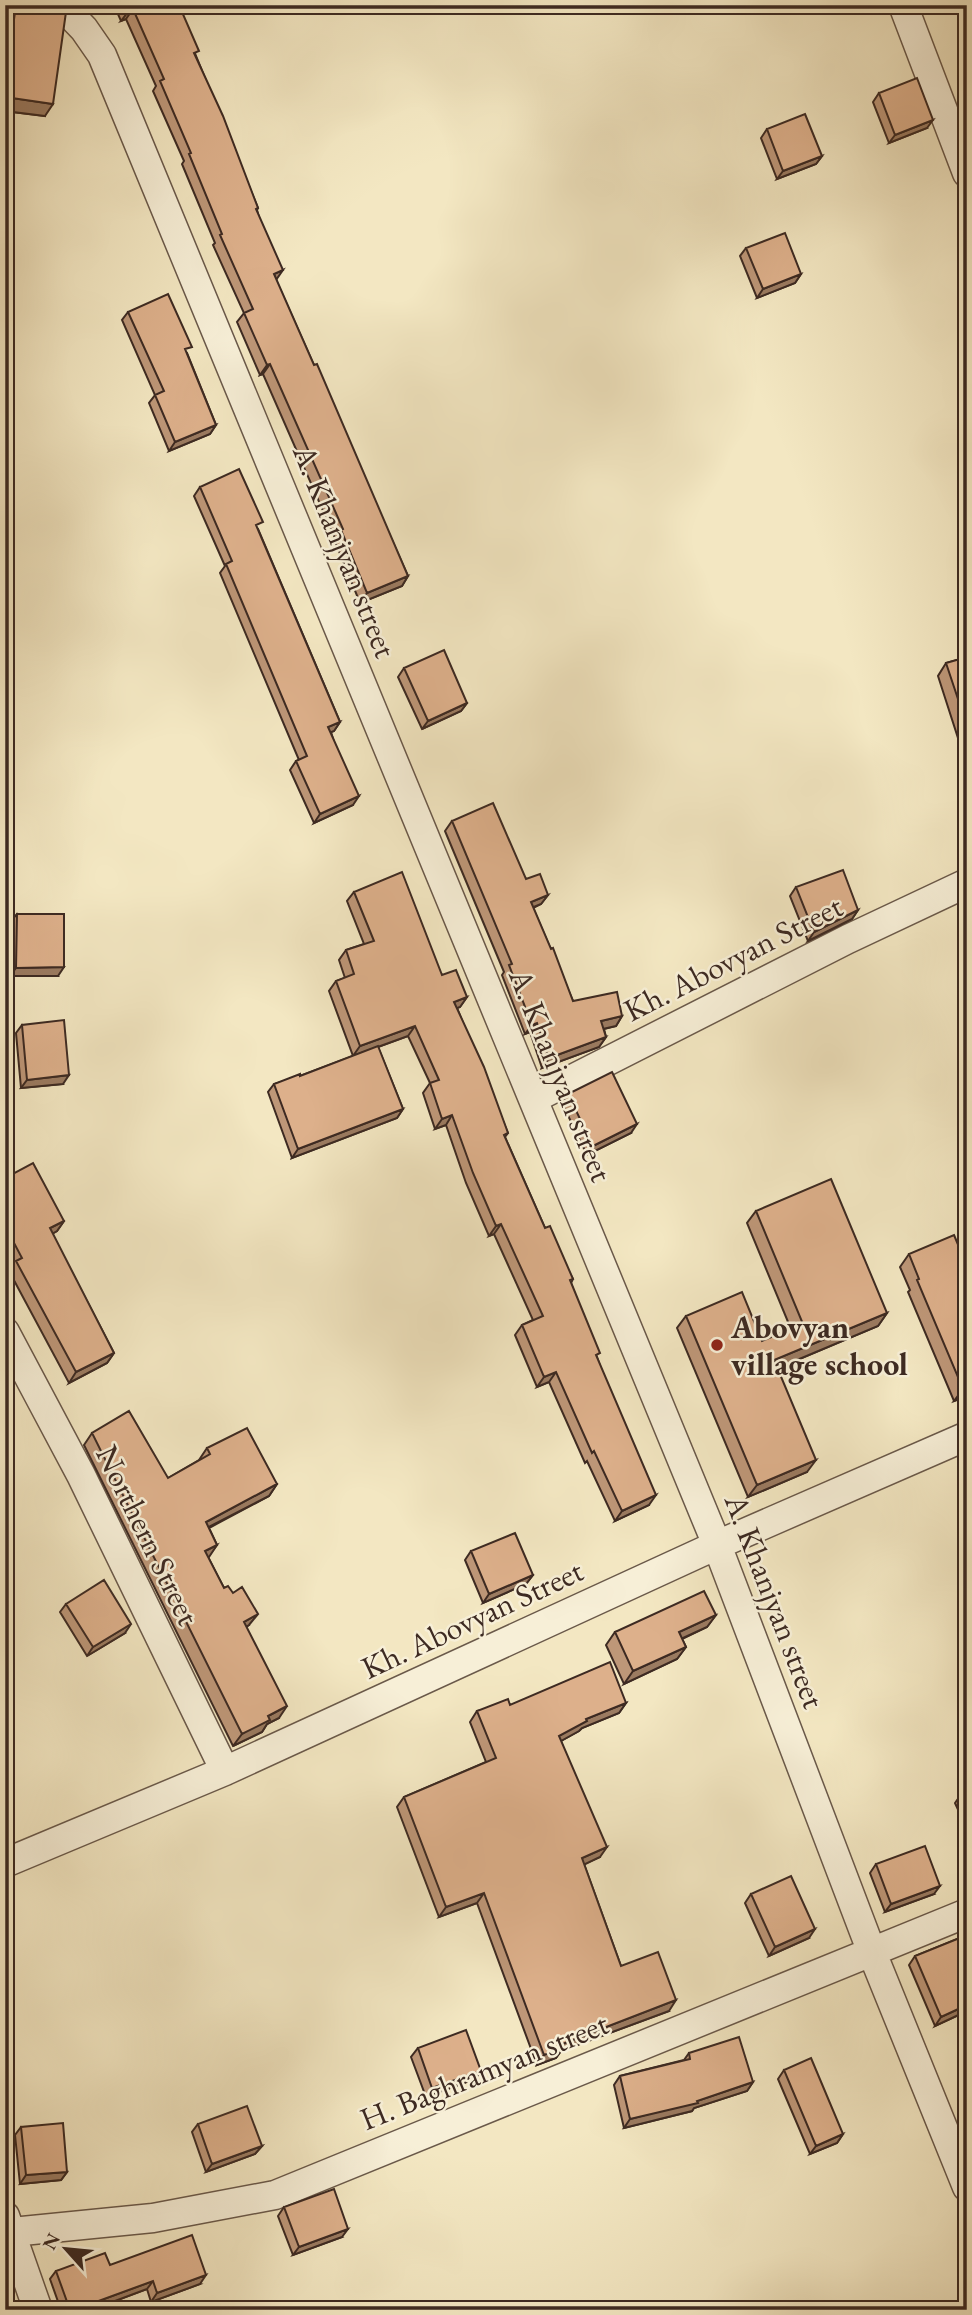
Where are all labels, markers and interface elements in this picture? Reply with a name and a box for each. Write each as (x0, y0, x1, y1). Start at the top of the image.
street label: A. Khanjyan street (283, 437, 407, 664)
street label: Kh. Abovyan Street (617, 885, 849, 1031)
street label: A. Khanjyan street (499, 961, 623, 1188)
place label: Abovyan village school (730, 1306, 908, 1385)
marker: Abovyan village school (709, 1337, 725, 1353)
street label: Northern Street (86, 1438, 210, 1632)
street label: A. Khanjyan street (714, 1487, 835, 1714)
street label: Kh. Abovyan Street (354, 1549, 590, 1689)
street label: H. Baghramyan street (354, 2002, 614, 2140)
north arrow (32, 2214, 102, 2284)
text: N (37, 2228, 66, 2254)

